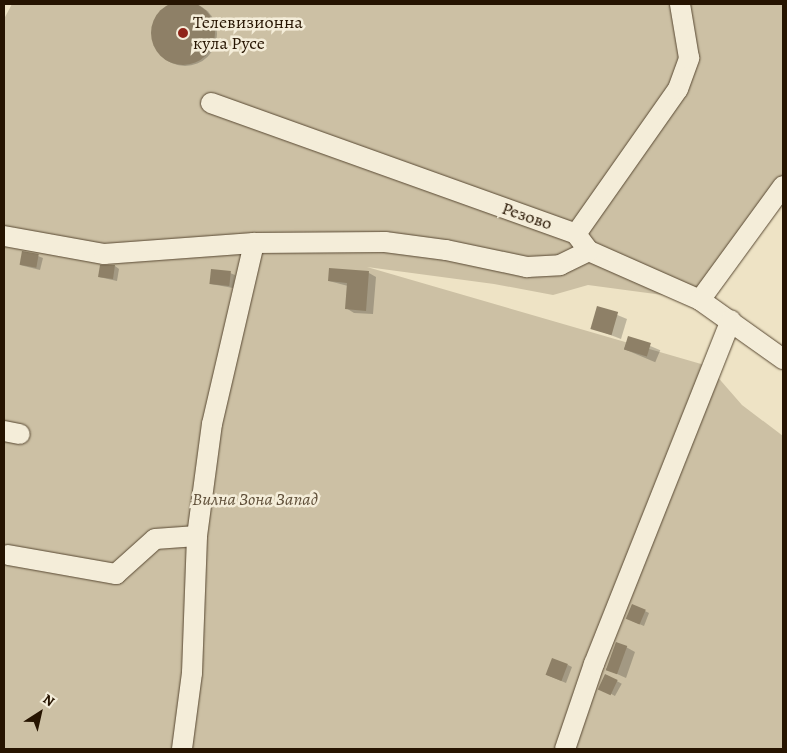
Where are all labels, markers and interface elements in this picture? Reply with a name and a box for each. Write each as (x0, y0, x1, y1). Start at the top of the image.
place label: Телевизионна кула Русе (193, 12, 303, 54)
marker: Телевизионна кула Русе (177, 27, 189, 39)
street label: Резово (499, 197, 555, 235)
park label: Вилна Зона Запад (192, 488, 318, 510)
north arrow (15, 688, 65, 738)
text: N (39, 690, 59, 711)

